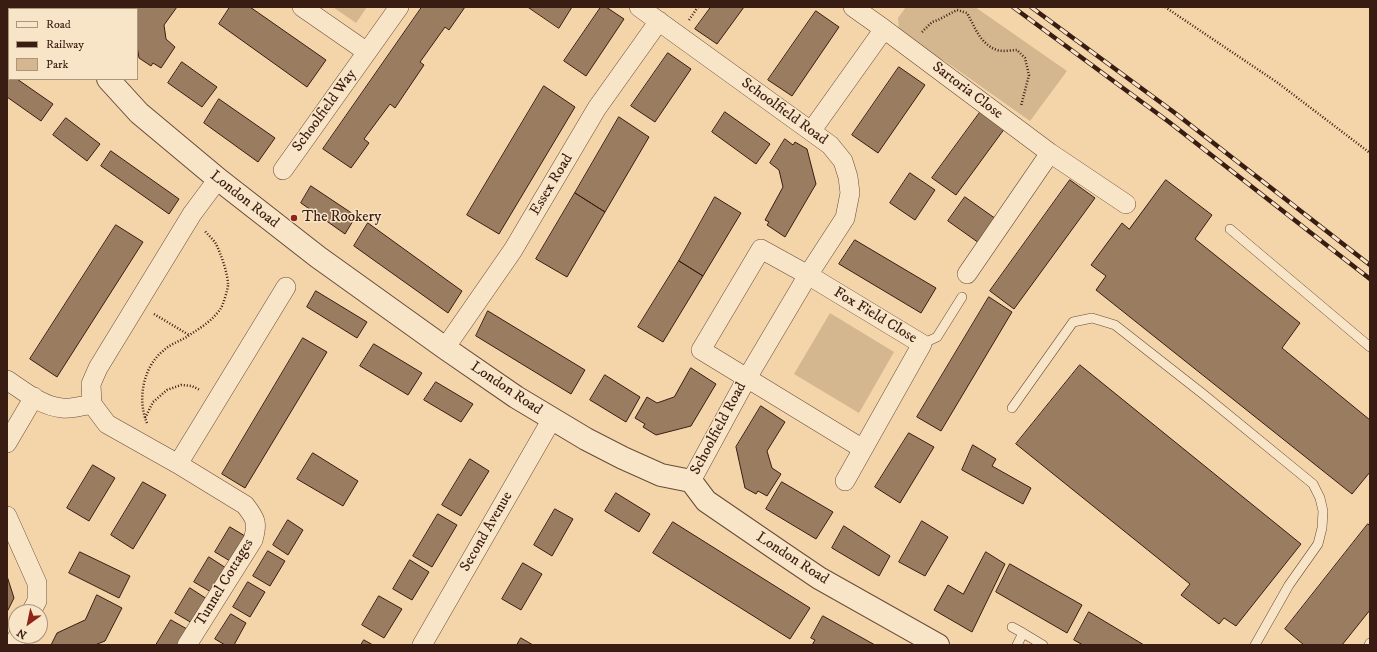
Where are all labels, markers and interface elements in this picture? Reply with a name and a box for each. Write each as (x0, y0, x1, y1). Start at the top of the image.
legend (8, 8, 138, 80)
text: Road (46, 17, 71, 32)
text: Railway (46, 37, 84, 52)
text: Park (46, 57, 68, 72)
street label: Sartoria Close (928, 59, 1006, 123)
street label: Schoolfield Way (289, 66, 361, 156)
street label: Schoolfield Road (737, 75, 831, 149)
street label: Essex Road (527, 151, 577, 219)
street label: London Road (206, 167, 282, 233)
place label: The Rookery (302, 209, 381, 227)
marker: The Rookery (289, 213, 299, 223)
street label: Fox Field Close (830, 284, 920, 348)
street label: London Road (467, 358, 545, 420)
street label: Schoolfield Road (687, 380, 751, 478)
street label: Second Avenue (457, 489, 517, 575)
street label: London Road (752, 529, 832, 589)
street label: Tunnel Cottages (192, 536, 258, 630)
north arrow (8, 604, 48, 644)
text: N (14, 625, 30, 642)

